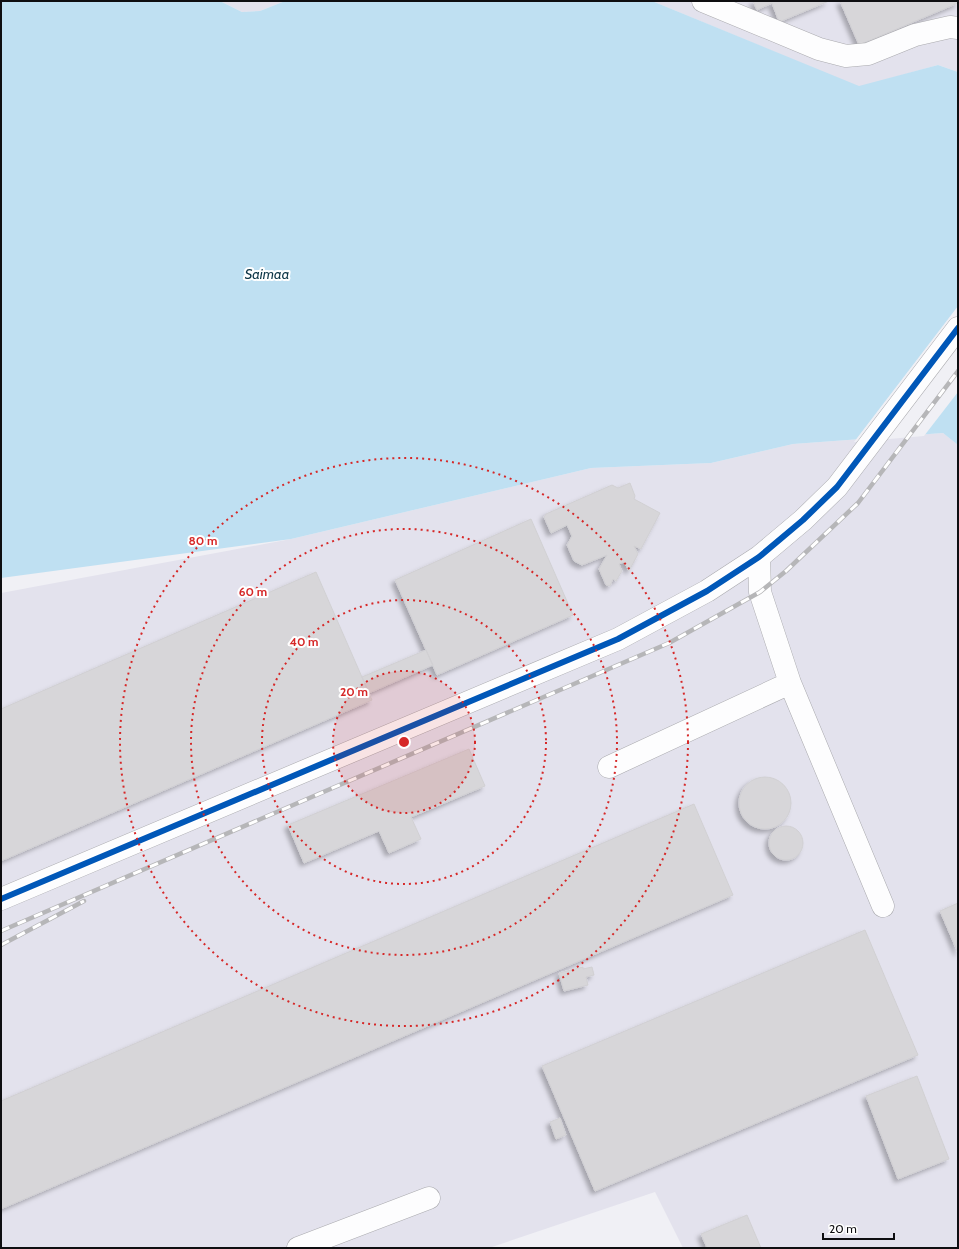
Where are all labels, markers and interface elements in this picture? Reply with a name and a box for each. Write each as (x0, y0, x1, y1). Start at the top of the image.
water label: Saimaa (245, 265, 289, 283)
text: 80 m (189, 533, 217, 548)
text: 60 m (239, 584, 267, 599)
text: 40 m (289, 634, 319, 649)
text: 20 m (340, 684, 368, 699)
centre of rings (397, 735, 411, 749)
scale bar (823, 1215, 894, 1241)
text: 20 m (829, 1221, 857, 1236)

